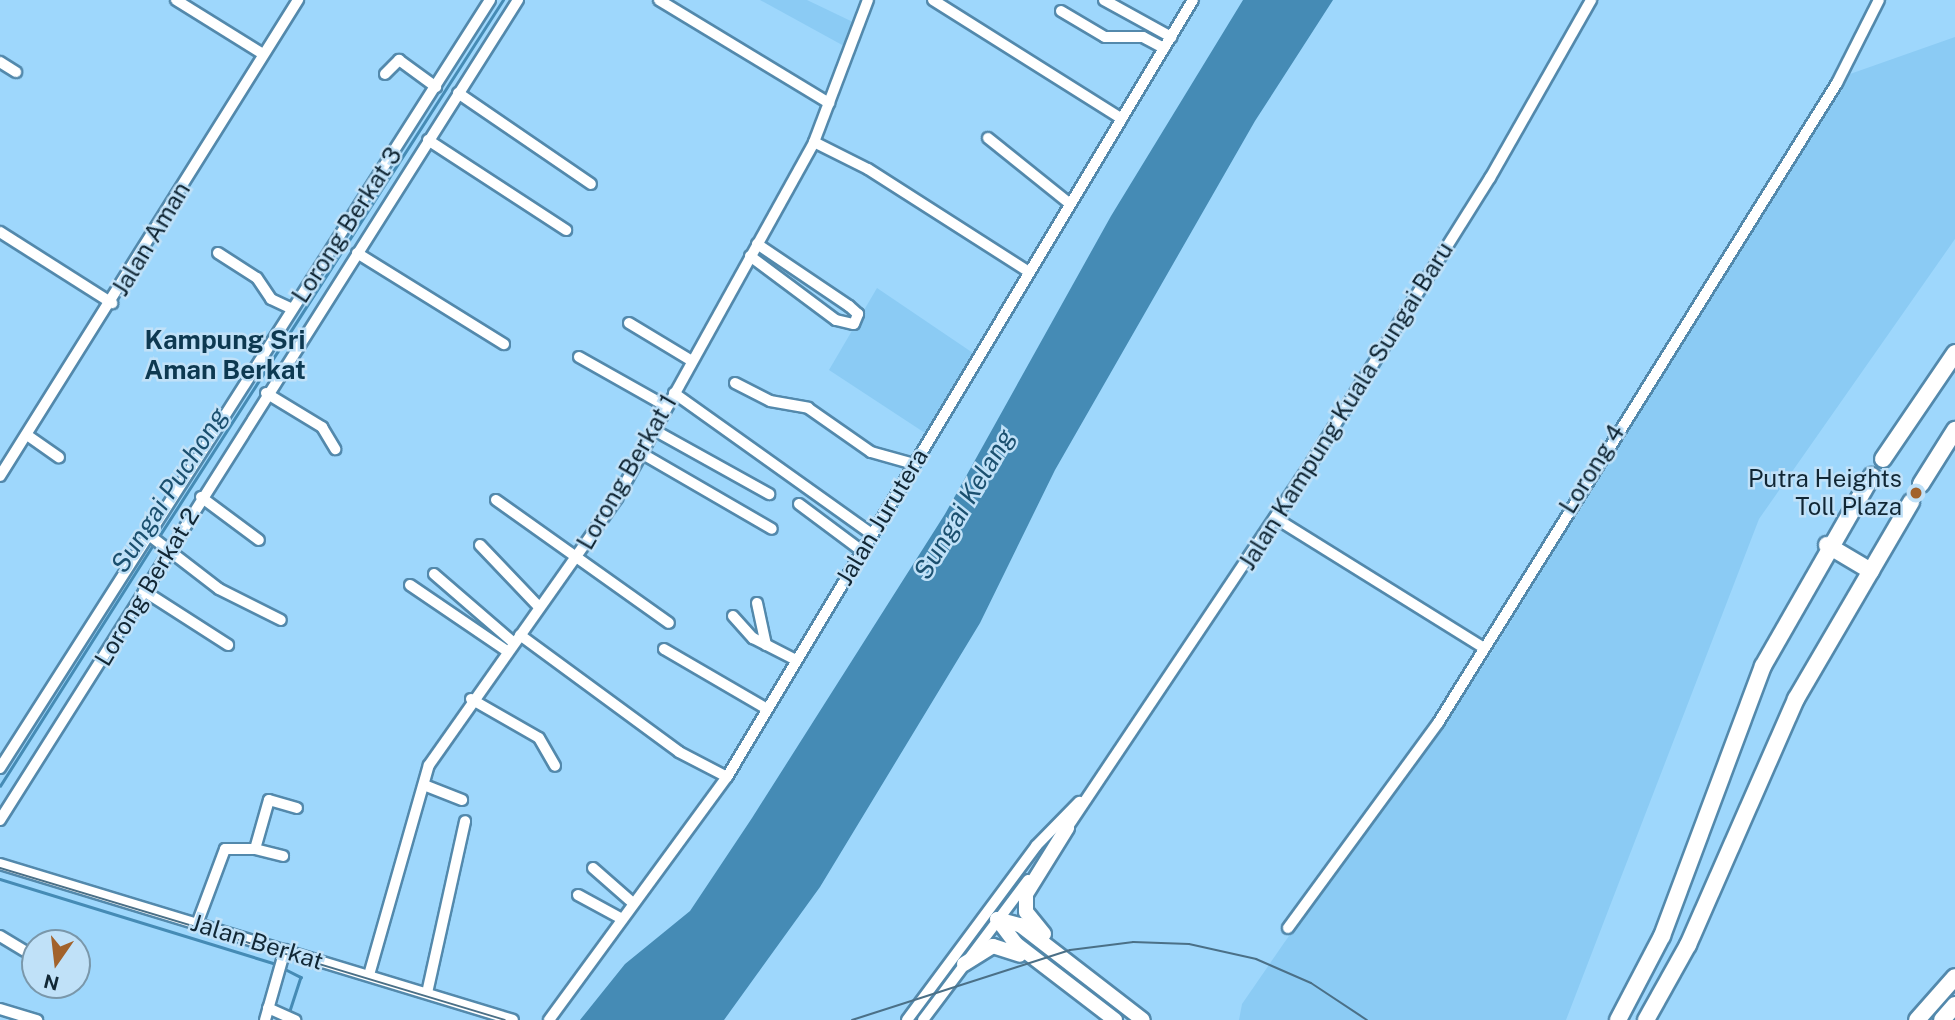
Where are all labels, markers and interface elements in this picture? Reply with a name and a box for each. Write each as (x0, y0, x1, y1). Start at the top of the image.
street label: Lorong Berkat 3 (286, 142, 408, 308)
street label: Jalan Aman (106, 177, 196, 301)
street label: Jalan Kampung Kuala Sungai Baru (1233, 237, 1459, 575)
district label: Kampung Sri Aman Berkat (144, 324, 306, 386)
street label: Lorong Berkat 1 (571, 389, 683, 555)
water label: Sungai Puchong (104, 402, 234, 578)
street label: Lorong 4 (1553, 419, 1631, 519)
water label: Sungai Kelang (907, 423, 1021, 585)
street label: Jalan Jurutera (830, 443, 934, 591)
place label: Putra Heights Toll Plaza (1748, 465, 1902, 521)
marker: Putra Heights Toll Plaza (1908, 485, 1924, 501)
street label: Lorong Berkat 2 (89, 503, 205, 671)
street label: Jalan Berkat (187, 908, 327, 976)
north arrow (21, 929, 91, 999)
text: N (42, 970, 61, 995)

